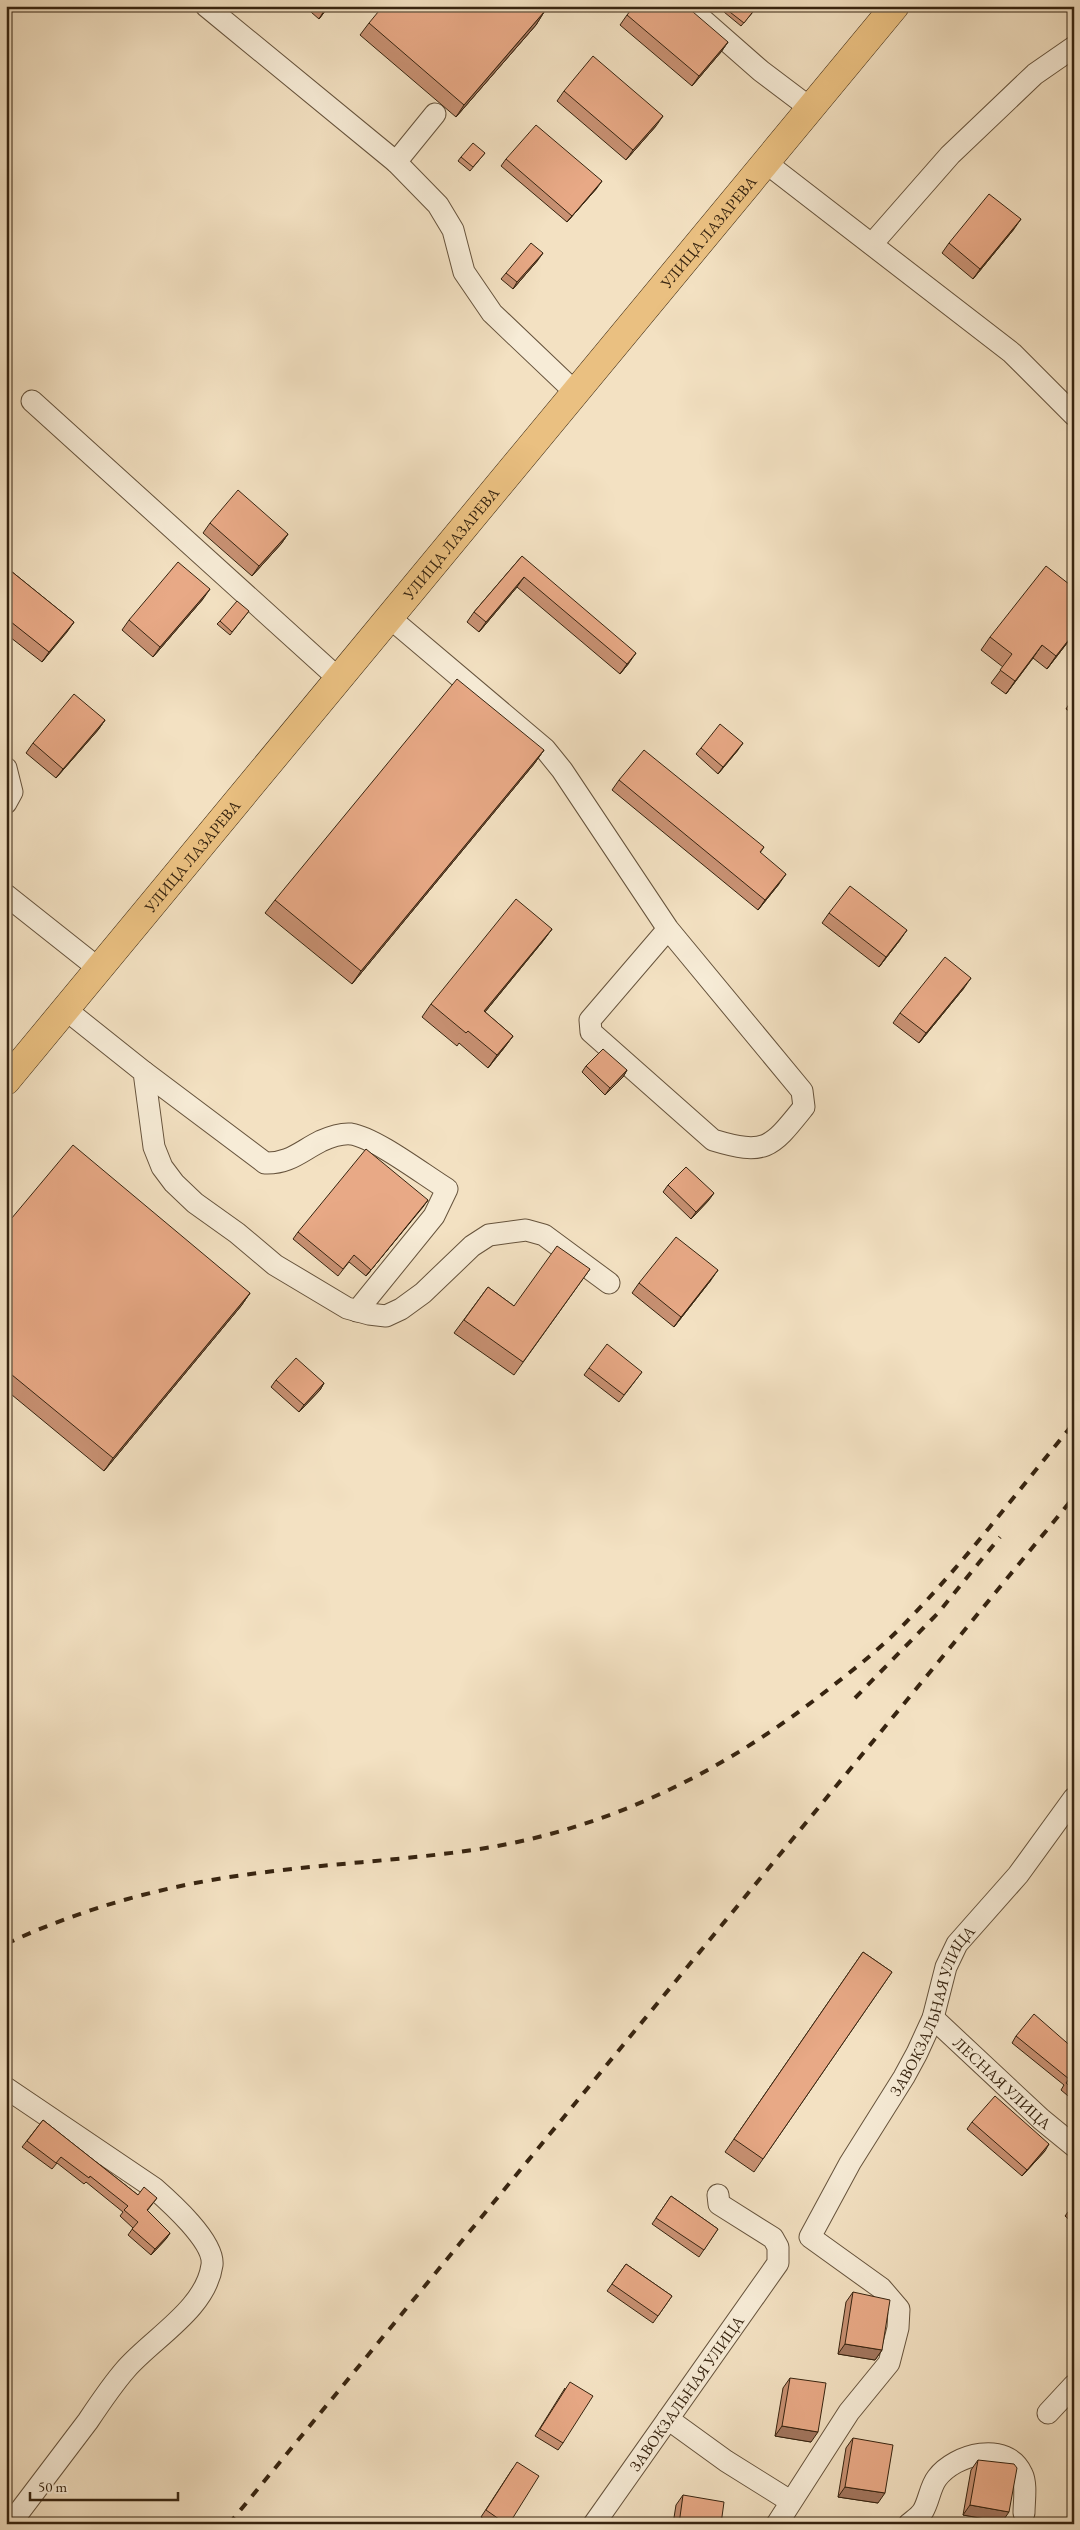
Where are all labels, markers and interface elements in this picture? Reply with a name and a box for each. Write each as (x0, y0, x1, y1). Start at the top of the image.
street label: УЛИЦА ЛАЗАРЕВА (655, 171, 762, 294)
street label: УЛИЦА ЛАЗАРЕВА (398, 482, 505, 605)
street label: УЛИЦА ЛАЗАРЕВА (139, 795, 246, 918)
street label: ЗАВОКЗАЛЬНАЯ УЛИЦА (885, 1920, 980, 2100)
street label: ЛЕСНАЯ УЛИЦА (949, 2032, 1056, 2135)
street label: ЗАВОКЗАЛЬНАЯ УЛИЦА (625, 2311, 749, 2475)
scale bar (30, 2470, 178, 2502)
text: 50 m (38, 2477, 67, 2496)

